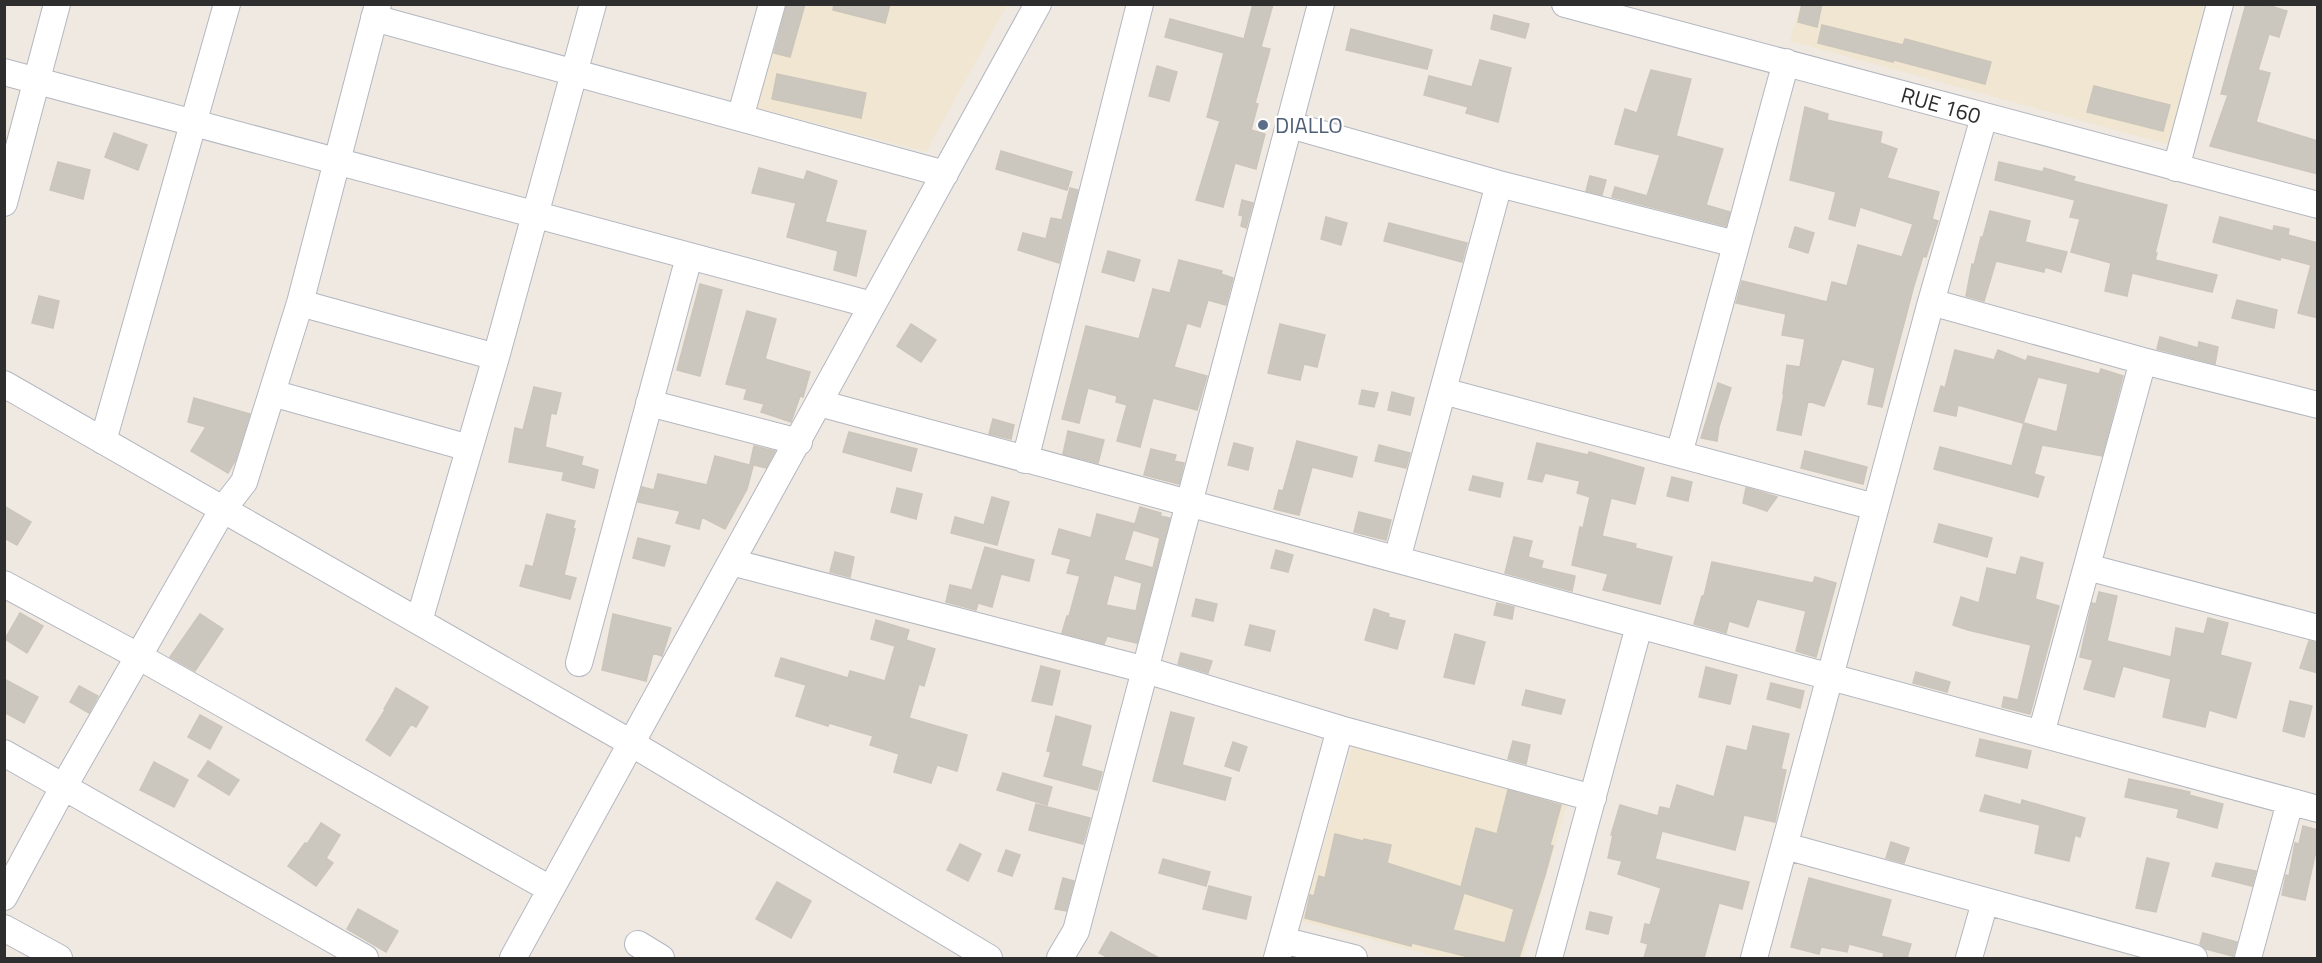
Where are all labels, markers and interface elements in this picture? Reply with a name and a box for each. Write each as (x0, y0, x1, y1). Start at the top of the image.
street label: RUE 160 (1897, 77, 1985, 133)
place label: DIALLO (1275, 108, 1343, 142)
marker: DIALLO (1256, 118, 1270, 132)

